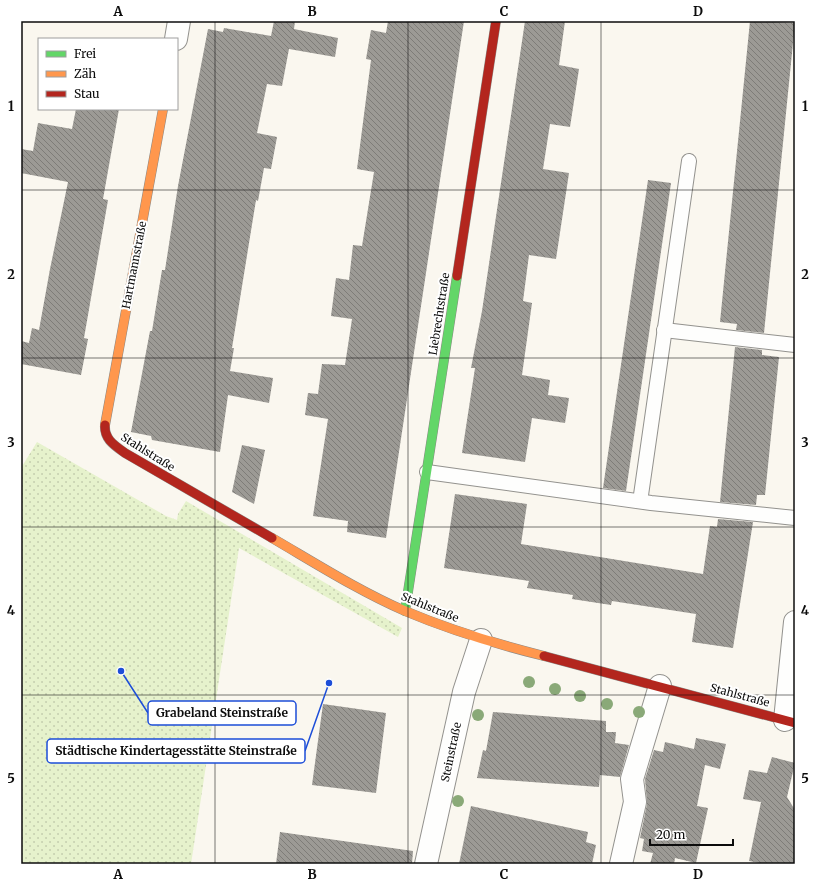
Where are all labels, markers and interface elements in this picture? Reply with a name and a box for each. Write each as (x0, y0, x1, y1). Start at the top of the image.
text: A (112, 3, 123, 20)
text: B (307, 3, 317, 20)
text: C (500, 3, 509, 20)
text: D (693, 3, 703, 20)
legend (38, 38, 178, 110)
text: Frei (74, 46, 96, 61)
text: Zäh (74, 66, 96, 81)
text: Stau (74, 86, 100, 101)
text: 1 (8, 98, 14, 115)
text: 1 (802, 98, 808, 115)
street label: Hartmannstraße (119, 220, 149, 310)
text: 2 (7, 266, 15, 283)
text: 2 (801, 266, 809, 283)
street label: Liebrechtstraße (426, 271, 452, 356)
street label: Stahlstraße (118, 430, 178, 474)
text: 3 (7, 434, 15, 451)
text: 3 (801, 434, 809, 451)
street label: Stahlstraße (399, 589, 461, 625)
text: 4 (7, 602, 16, 619)
text: 4 (801, 602, 810, 619)
street label: Stahlstraße (709, 680, 771, 710)
callout: Grabeland Steinstraße (148, 701, 296, 725)
text: Grabeland Steinstraße (156, 705, 288, 720)
street label: Steinstraße (438, 721, 464, 783)
callout: Städtische Kindertagesstätte Steinstraße (47, 739, 305, 763)
text: Städtische Kindertagesstätte Steinstraße (55, 743, 297, 758)
text: 5 (7, 770, 15, 787)
text: 5 (801, 770, 809, 787)
scale bar (650, 821, 733, 847)
text: 20 m (656, 827, 685, 842)
text: A (112, 866, 123, 883)
text: B (307, 866, 317, 883)
text: C (500, 866, 509, 883)
text: D (693, 866, 703, 883)

